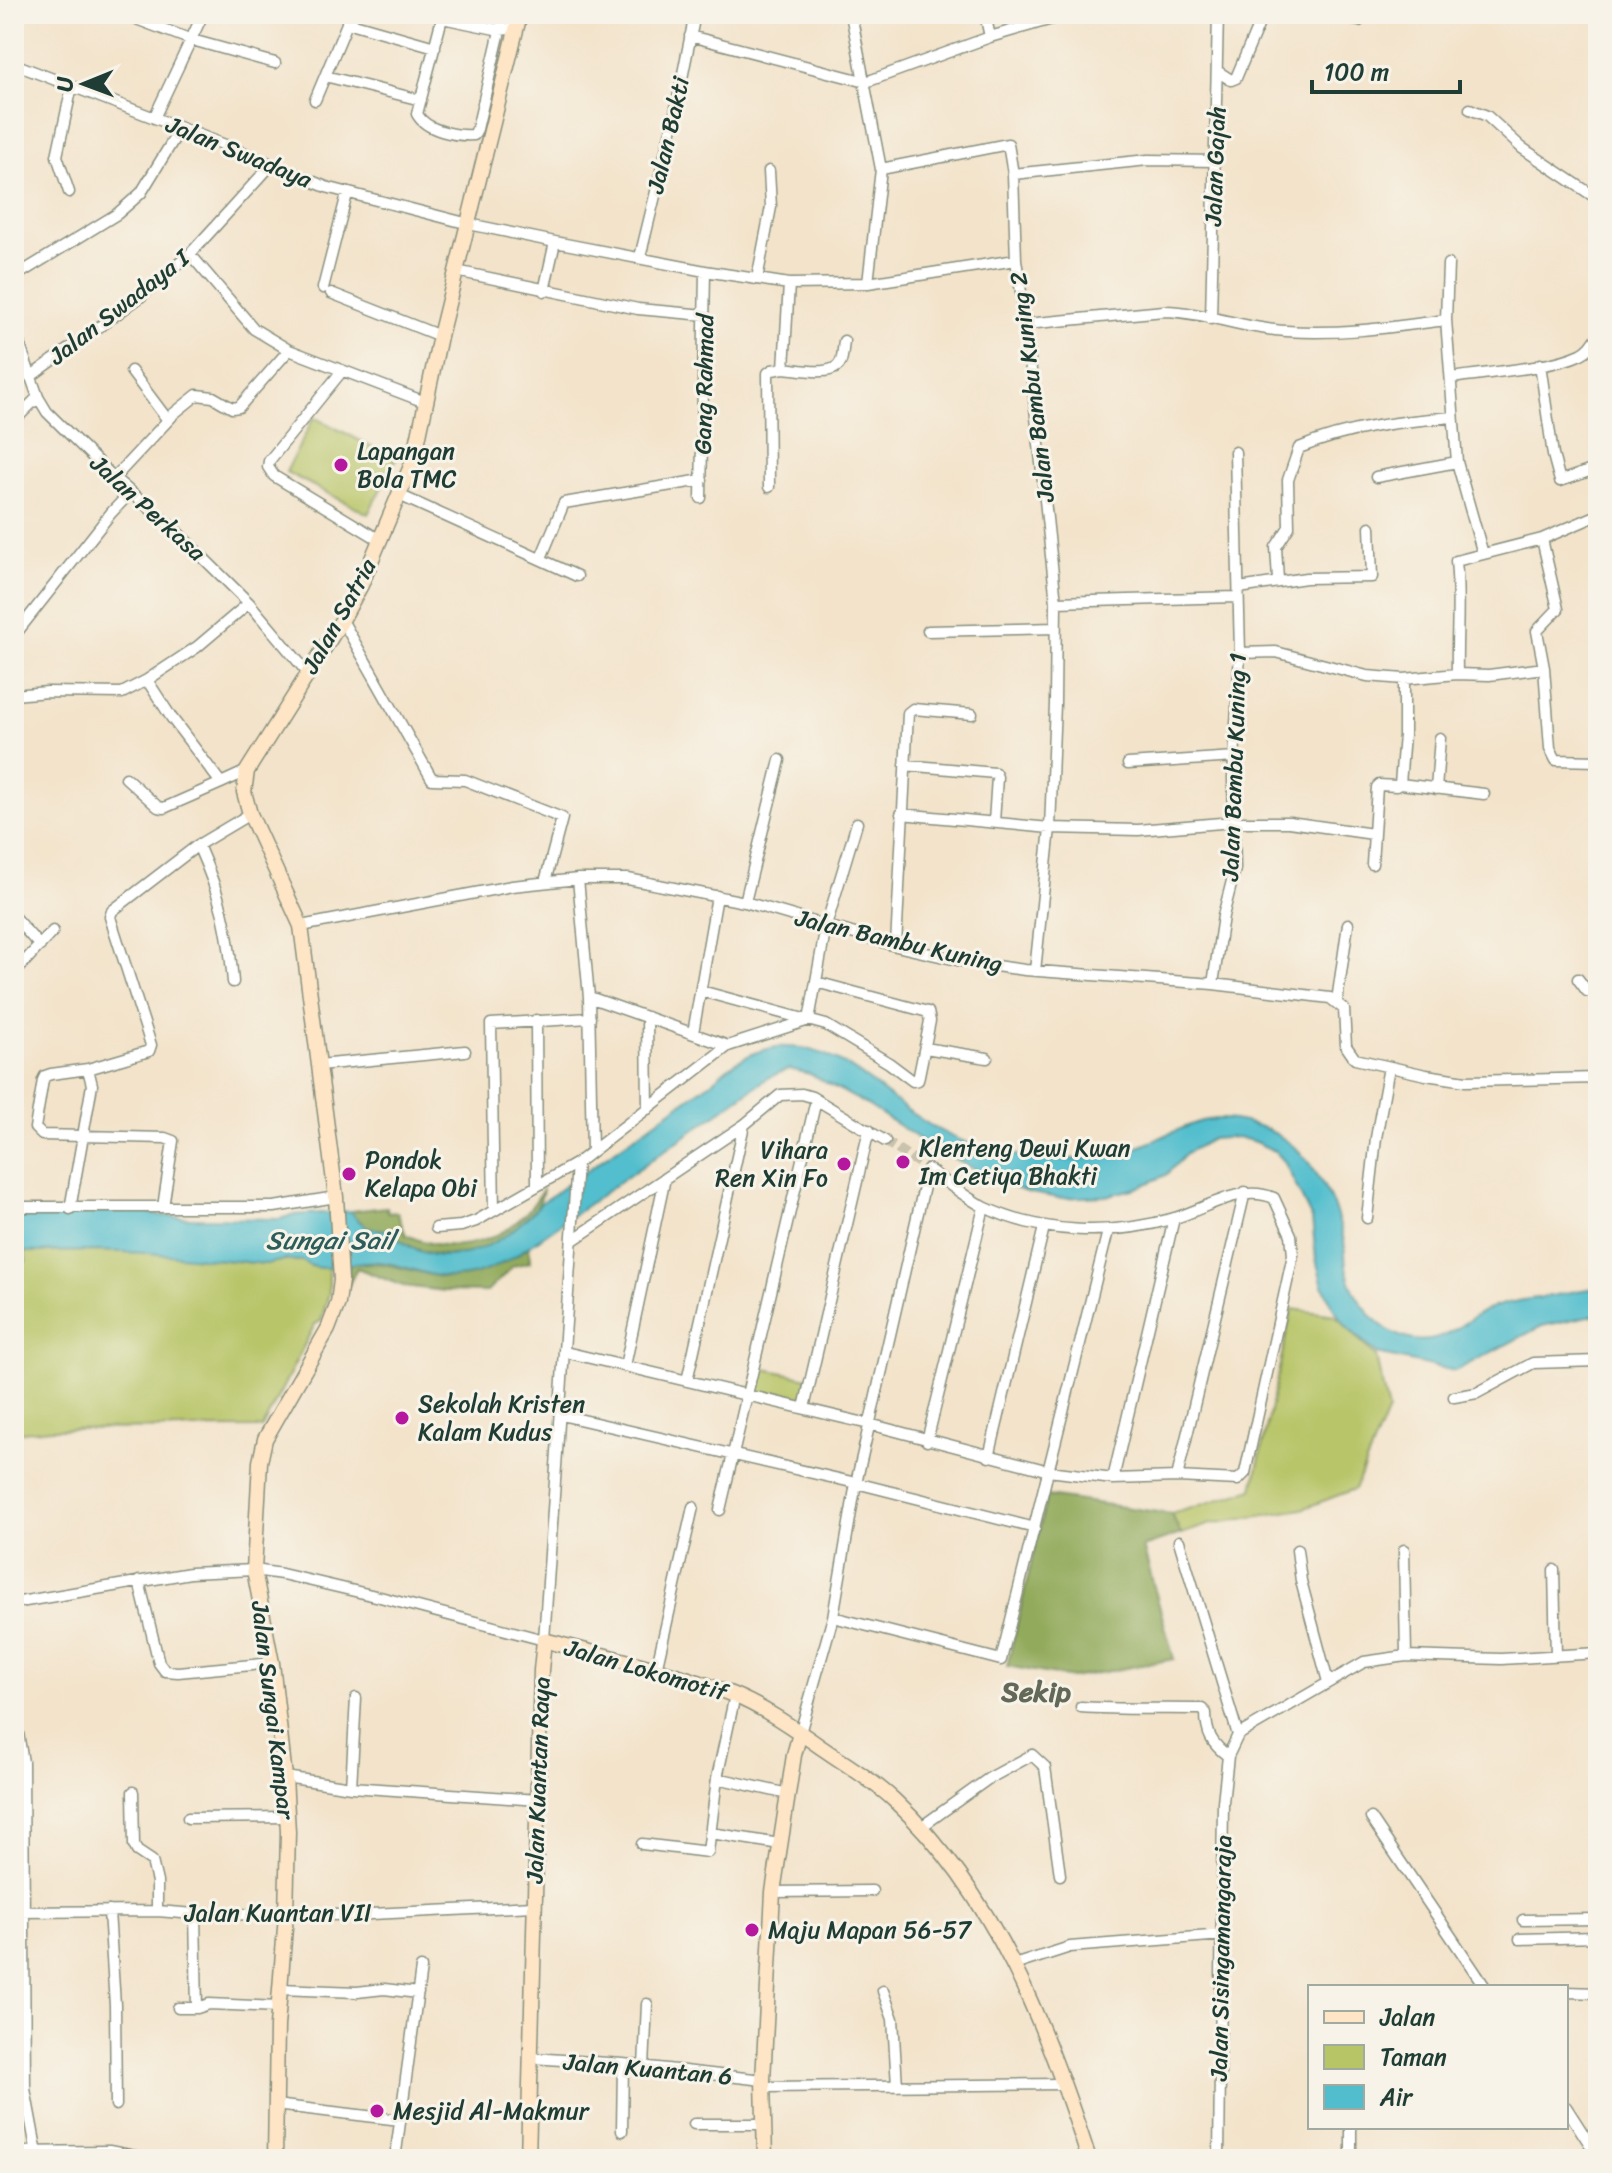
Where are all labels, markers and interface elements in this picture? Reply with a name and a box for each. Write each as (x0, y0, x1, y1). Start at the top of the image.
north arrow (44, 44, 124, 124)
scale bar (1312, 44, 1460, 94)
text: 100 m (1324, 51, 1389, 93)
street label: Jalan Bakti (634, 71, 702, 199)
text: U (45, 75, 84, 92)
street label: Jalan Swadaya (159, 103, 319, 201)
street label: Jalan Gajah (1192, 105, 1238, 228)
street label: Jalan Swadaya I (38, 237, 200, 376)
street label: Jalan Bambu Kuning 2 (997, 269, 1067, 506)
street label: Gang Rahmad (682, 312, 726, 455)
place label: Lapangan Bola TMC (357, 430, 457, 500)
street label: Jalan Perkasa (79, 443, 217, 573)
marker: Lapangan Bola TMC (332, 456, 350, 474)
street label: Jalan Satria (289, 550, 389, 682)
street label: Jalan Bambu Kuning 1 (1209, 652, 1259, 883)
street label: Jalan Bambu Kuning (790, 897, 1007, 985)
place label: Klenteng Dewi Kwan Im Cetiya Bhakti (918, 1127, 1131, 1197)
place label: Vihara Ren Xin Fo (715, 1129, 828, 1199)
place label: Pondok Kelapa Obi (365, 1139, 478, 1209)
marker: Klenteng Dewi Kwan Im Cetiya Bhakti (894, 1153, 912, 1171)
marker: Vihara Ren Xin Fo (835, 1155, 853, 1173)
marker: Pondok Kelapa Obi (340, 1165, 358, 1183)
water label: Sungai Sail (266, 1217, 400, 1263)
place label: Sekolah Kristen Kalam Kudus (418, 1383, 585, 1453)
marker: Sekolah Kristen Kalam Kudus (393, 1409, 411, 1427)
street label: Jalan Sungai Kampar (239, 1598, 307, 1823)
street label: Jalan Lokomotif (559, 1626, 735, 1714)
district label: Sekip (1000, 1667, 1071, 1716)
street label: Jalan Kuantan Raya (513, 1676, 563, 1885)
street label: Jalan Sisingamangaraja (1198, 1835, 1244, 2082)
street label: Jalan Kuantan VII (184, 1892, 372, 1934)
place label: Maju Mapan 56-57 (768, 1909, 972, 1951)
marker: Maju Mapan 56-57 (743, 1921, 761, 1939)
legend (1308, 1985, 1568, 2129)
text: Jalan (1379, 1996, 1435, 2038)
text: Taman (1380, 2036, 1447, 2078)
street label: Jalan Kuantan 6 (561, 2041, 734, 2097)
text: Air (1379, 2076, 1414, 2118)
place label: Mesjid Al-Makmur (393, 2090, 591, 2132)
marker: Mesjid Al-Makmur (368, 2102, 386, 2120)

